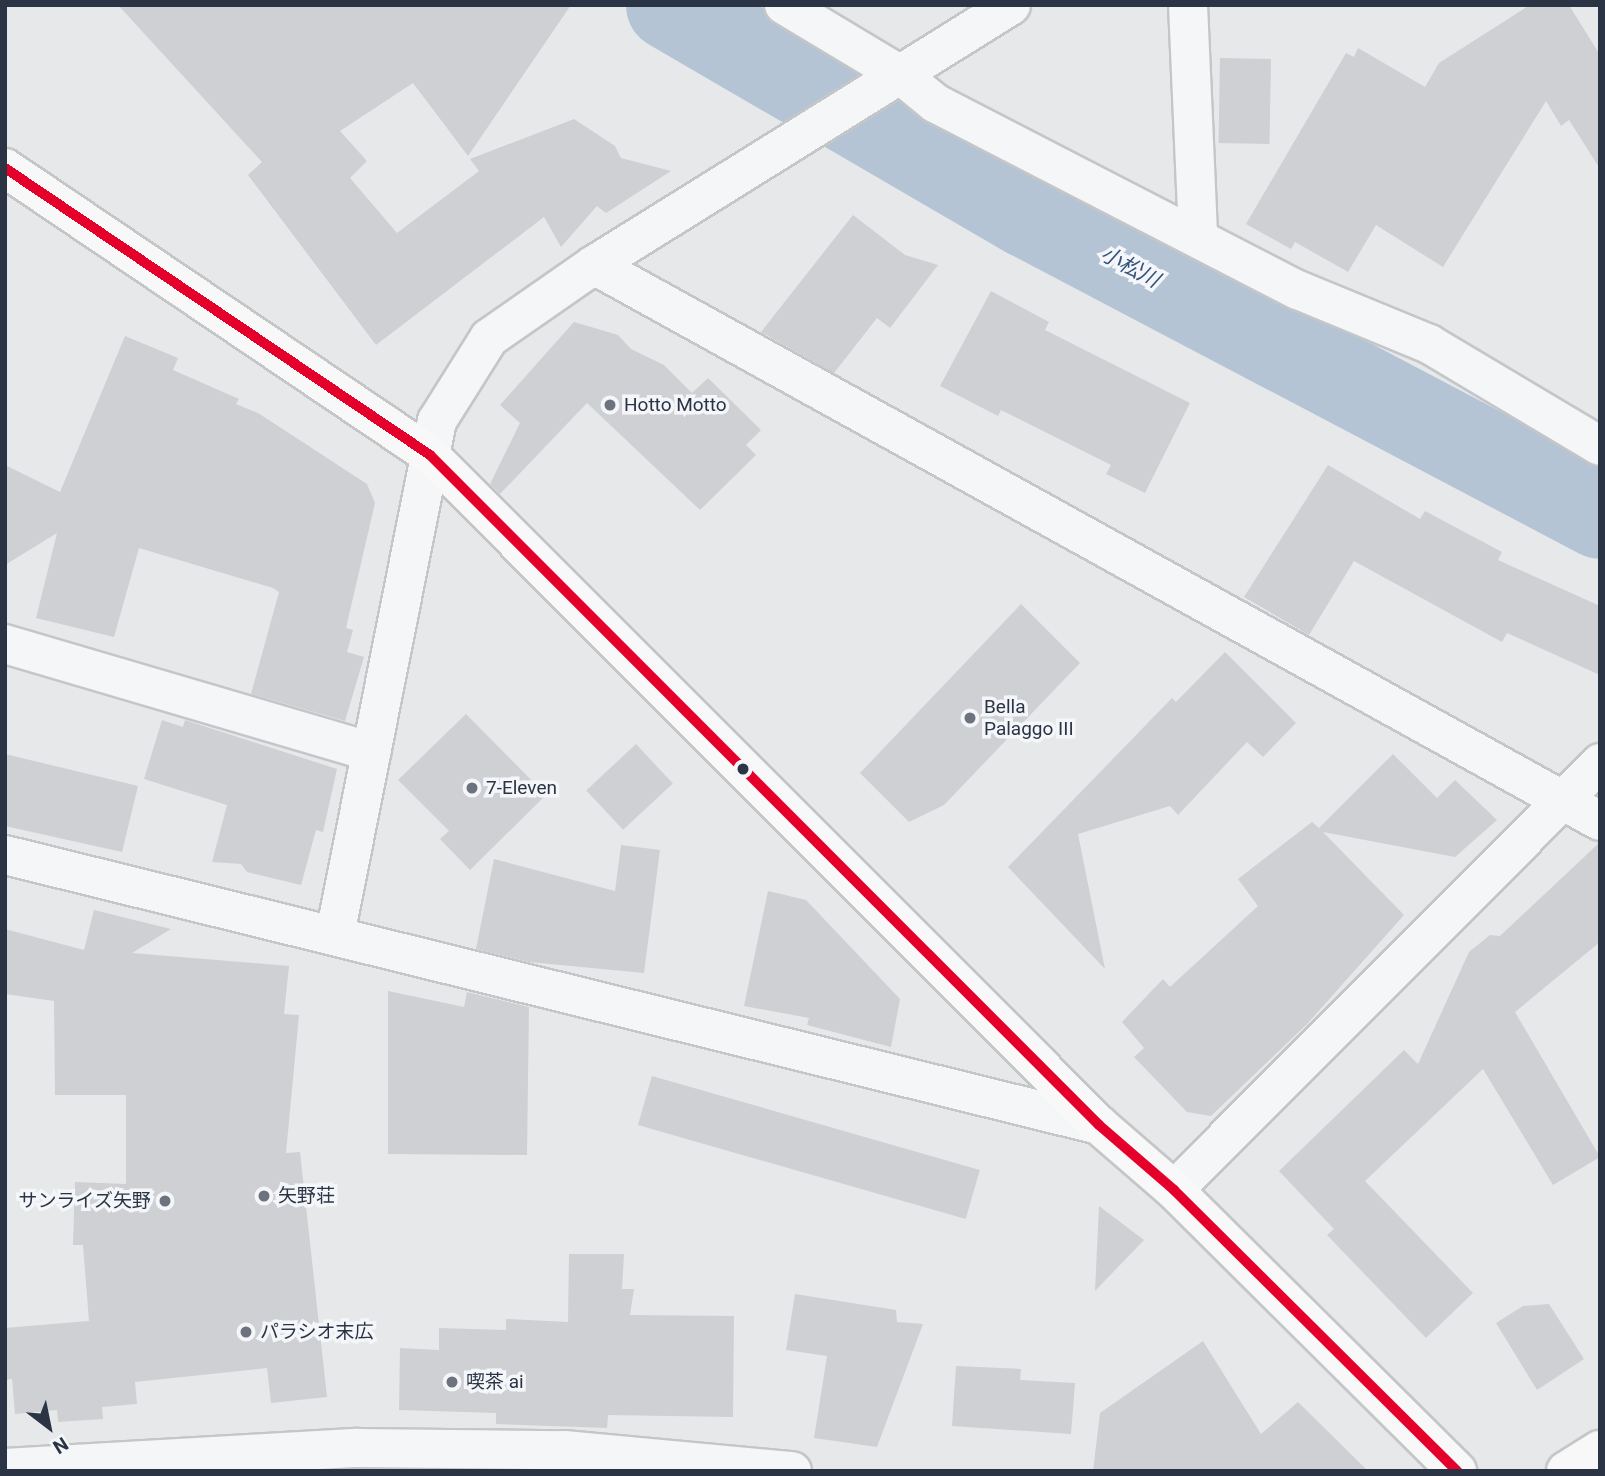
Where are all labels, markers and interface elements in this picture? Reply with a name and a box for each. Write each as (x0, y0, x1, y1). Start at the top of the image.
water label: 小松川 (1096, 241, 1164, 293)
place label: Hotto Motto (624, 394, 727, 416)
marker: Hotto Motto (602, 397, 618, 413)
place label: Bella Palaggo III (984, 696, 1074, 740)
marker: Bella Palaggo III (962, 710, 978, 726)
unlabelled marker (736, 762, 750, 776)
place label: 7-Eleven (486, 777, 557, 799)
marker: 7-Eleven (464, 780, 480, 796)
place label: 矢野荘 (278, 1185, 335, 1207)
marker: 矢野荘 (256, 1188, 272, 1204)
place label: サンライズ矢野 (18, 1190, 151, 1212)
marker: サンライズ矢野 (157, 1193, 173, 1209)
place label: パラシオ末広 (260, 1321, 374, 1343)
marker: パラシオ末広 (238, 1324, 254, 1340)
place label: 喫茶 ai (466, 1371, 524, 1393)
marker: 喫茶 ai (444, 1374, 460, 1390)
north arrow (14, 1392, 84, 1462)
text: N (49, 1432, 72, 1459)

